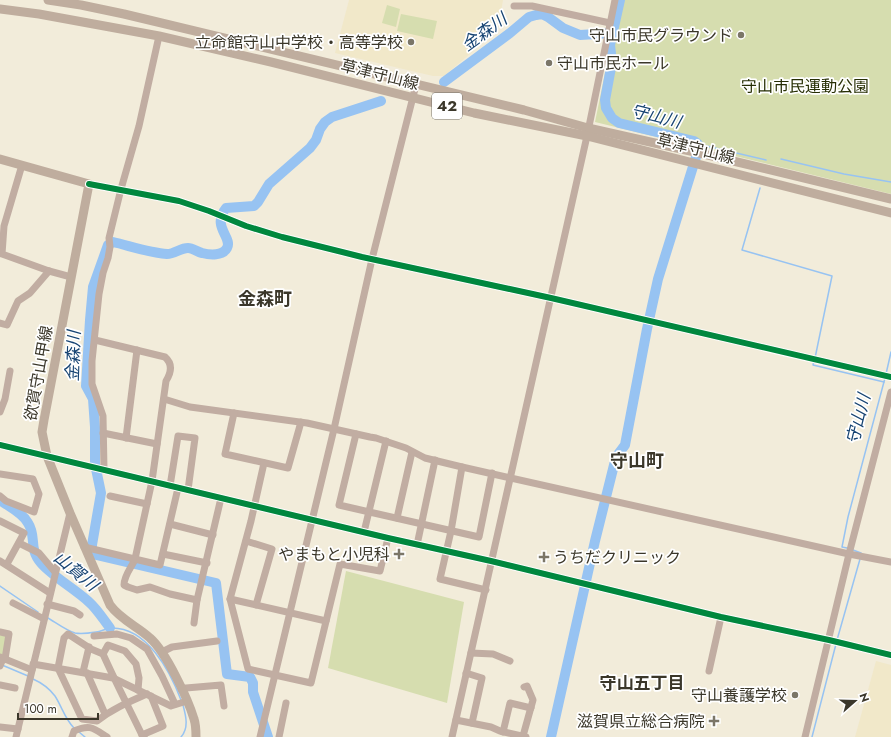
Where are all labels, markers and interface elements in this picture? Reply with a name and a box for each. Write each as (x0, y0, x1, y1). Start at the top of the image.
water label: 金森川 (456, 6, 513, 57)
place label: 守山市民グラウンド (589, 24, 733, 47)
marker: 守山市民グラウンド (736, 30, 746, 40)
place label: 立命館守山中学校・高等学校 (195, 31, 403, 54)
marker: 立命館守山中学校・高等学校 (406, 37, 416, 47)
place label: 守山市民ホール (557, 52, 669, 75)
street label: 草津守山線 (338, 54, 421, 95)
marker: 守山市民ホール (544, 58, 554, 68)
park label: 守山市民運動公園 (741, 75, 869, 98)
road number: 42 (432, 93, 462, 119)
water label: 守山川 (628, 98, 686, 134)
street label: 草津守山線 (654, 128, 737, 169)
district label: 金森町 (238, 286, 292, 312)
street label: 欲賀守山甲線 (19, 324, 58, 422)
water label: 金森川 (60, 328, 86, 382)
water label: 守山川 (840, 389, 876, 447)
district label: 守山町 (610, 448, 664, 474)
place label: やまもと小児科 (278, 543, 390, 566)
water label: 山賀川 (49, 545, 105, 598)
place label: うちだクリニック (553, 546, 681, 569)
marker: やまもと小児科 (393, 548, 405, 560)
marker: うちだクリニック (538, 551, 550, 563)
district label: 守山五丁目 (600, 671, 685, 695)
north arrow (835, 681, 875, 721)
place label: 守山養護学校 (691, 684, 787, 707)
marker: 守山養護学校 (790, 690, 800, 700)
text: N (855, 691, 873, 704)
scale bar (18, 695, 98, 721)
text: 100 m (24, 700, 57, 718)
place label: 滋賀県立総合病院 (577, 710, 705, 733)
marker: 滋賀県立総合病院 (708, 715, 720, 727)

